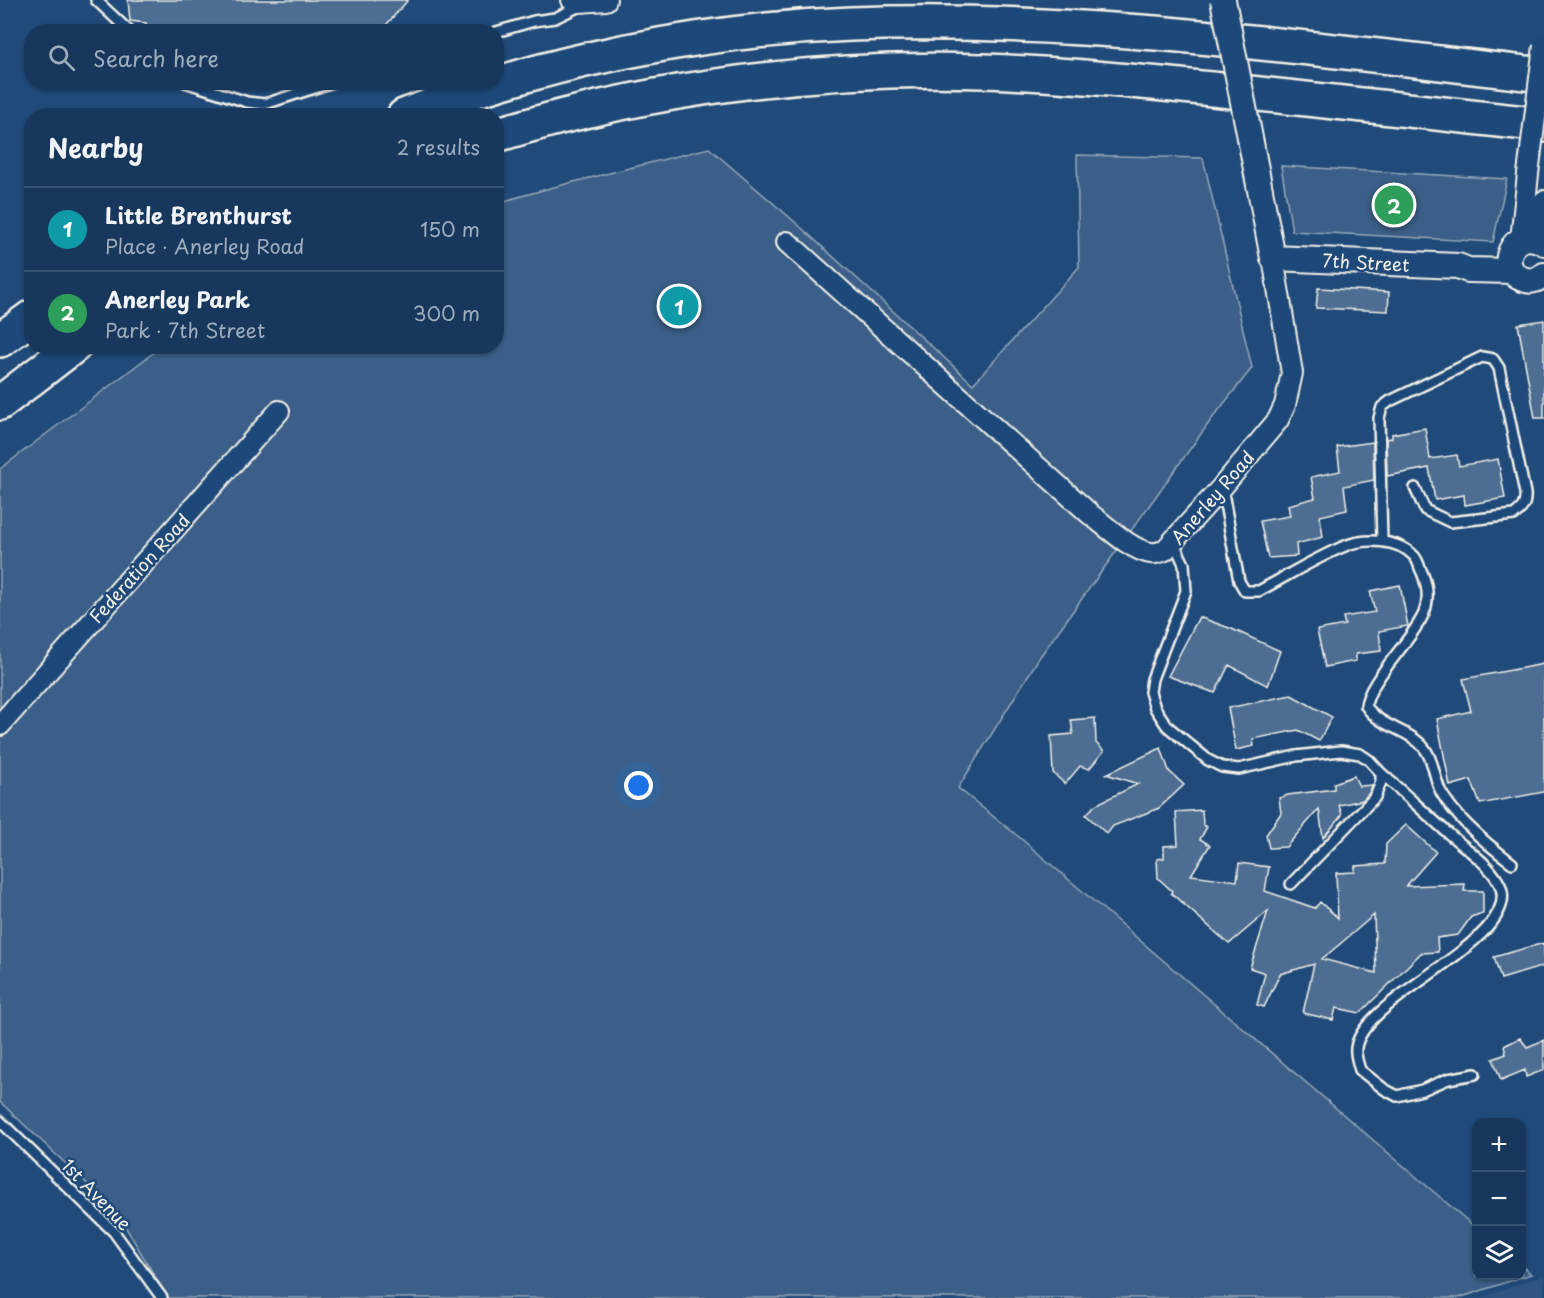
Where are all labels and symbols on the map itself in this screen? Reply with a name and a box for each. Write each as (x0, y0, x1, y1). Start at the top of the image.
pin: 2 (1374, 182, 1414, 228)
street label: 7th Street (1322, 246, 1410, 278)
pin: 1 (660, 284, 698, 328)
street label: Anerley Road (1164, 444, 1260, 550)
street label: Federation Road (82, 507, 196, 629)
your location (624, 771, 653, 800)
street label: 1st Avenue (56, 1152, 138, 1236)

